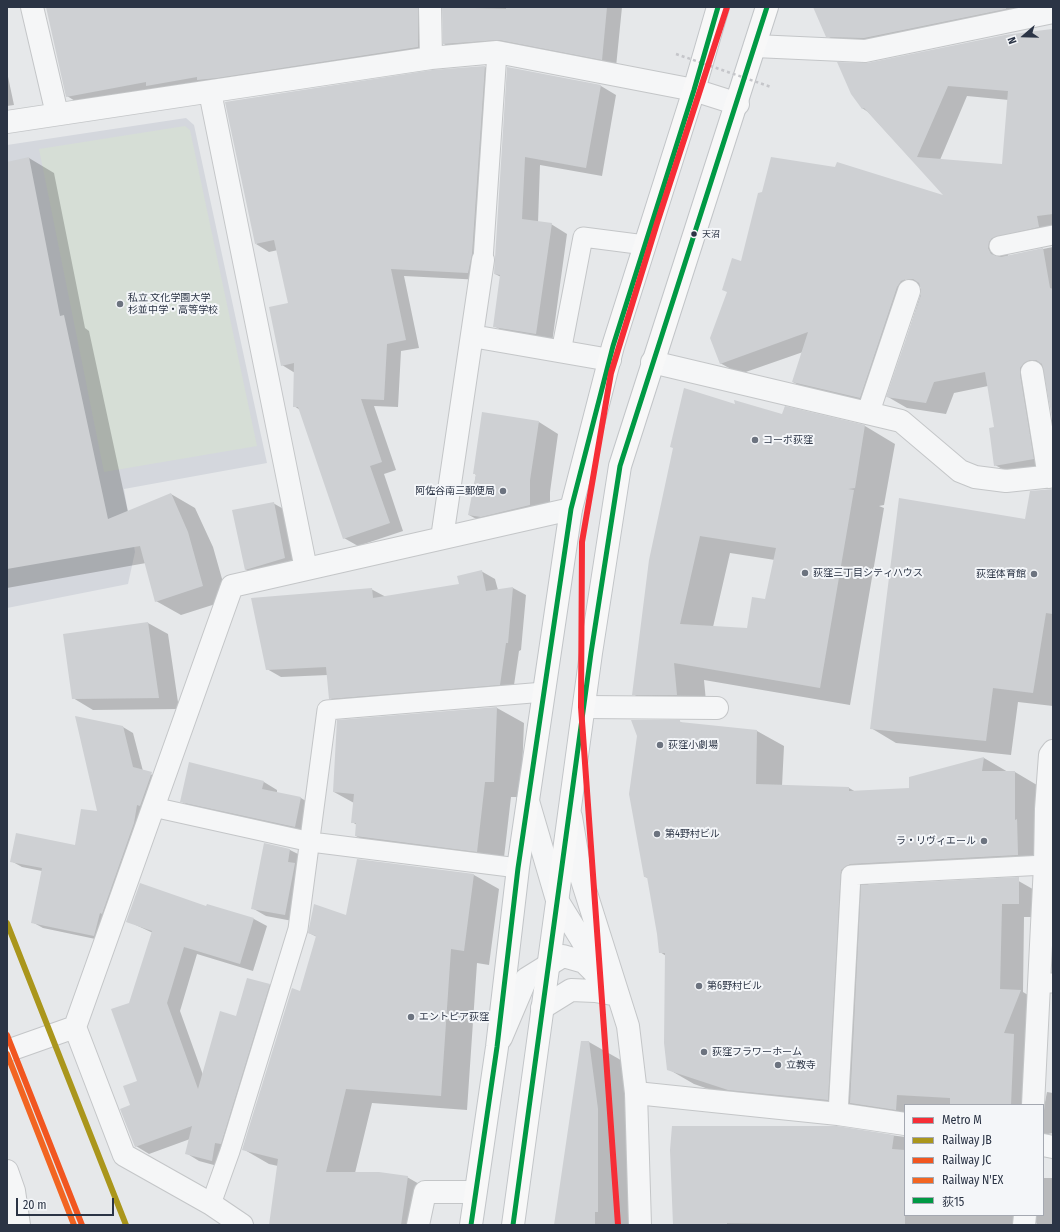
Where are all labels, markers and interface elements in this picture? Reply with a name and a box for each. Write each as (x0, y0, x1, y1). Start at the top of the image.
north arrow (1004, 16, 1044, 56)
text: N (1005, 35, 1019, 46)
marker: 天沼 (689, 229, 699, 239)
place label: 天沼 (702, 229, 720, 239)
place label: 私立 文化学園大学 杉並中学・高等学校 (128, 292, 218, 316)
marker: 私立 文化学園大学 杉並中学・高等学校 (115, 299, 125, 309)
place label: コーポ荻窪 (763, 434, 813, 446)
marker: コーポ荻窪 (750, 435, 760, 445)
place label: 阿佐谷南三郵便局 (415, 485, 495, 497)
marker: 阿佐谷南三郵便局 (498, 486, 508, 496)
place label: 荻窪三丁目シティハウス (813, 567, 923, 579)
marker: 荻窪三丁目シティハウス (800, 568, 810, 578)
place label: 荻窪体育館 (976, 568, 1026, 580)
marker: 荻窪体育館 (1029, 569, 1039, 579)
place label: 荻窪小劇場 (668, 739, 718, 751)
marker: 荻窪小劇場 (655, 740, 665, 750)
place label: 第4野村ビル (665, 828, 720, 840)
marker: 第4野村ビル (652, 829, 662, 839)
place label: ラ・リヴィエール (896, 835, 976, 847)
marker: ラ・リヴィエール (979, 836, 989, 846)
place label: 第6野村ビル (707, 980, 762, 992)
marker: 第6野村ビル (694, 981, 704, 991)
place label: エントピア荻窪 (419, 1011, 489, 1023)
marker: エントピア荻窪 (406, 1012, 416, 1022)
place label: 荻窪フラワーホーム (712, 1046, 802, 1058)
marker: 荻窪フラワーホーム (699, 1047, 709, 1057)
place label: 立教寺 (786, 1059, 816, 1071)
marker: 立教寺 (773, 1060, 783, 1070)
legend (904, 1104, 1044, 1216)
text: Metro M (942, 1113, 982, 1127)
text: Railway JB (942, 1133, 992, 1147)
text: Railway JC (942, 1153, 991, 1167)
text: Railway N'EX (942, 1173, 1003, 1187)
scale bar (18, 1190, 116, 1216)
text: 荻15 (942, 1195, 964, 1209)
text: 20 m (23, 1198, 47, 1212)

